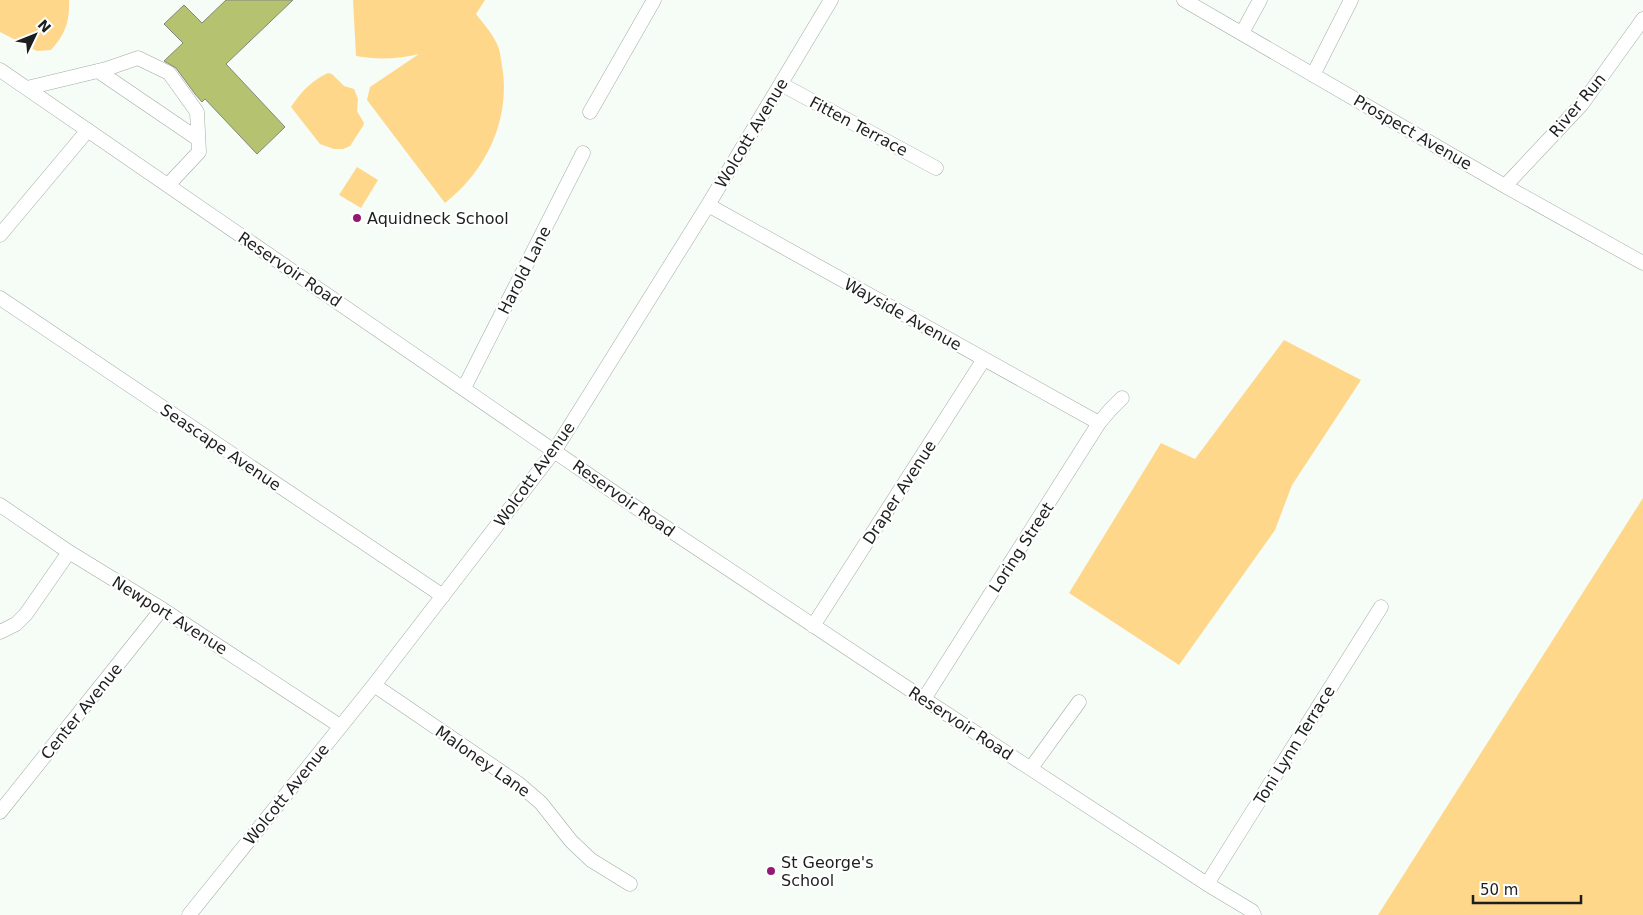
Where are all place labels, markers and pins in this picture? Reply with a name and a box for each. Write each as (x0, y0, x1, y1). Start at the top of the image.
place label: Aquidneck School (367, 209, 509, 228)
marker: Aquidneck School (351, 212, 363, 224)
place label: St George's School (781, 853, 874, 890)
marker: St George's School (765, 865, 777, 877)

